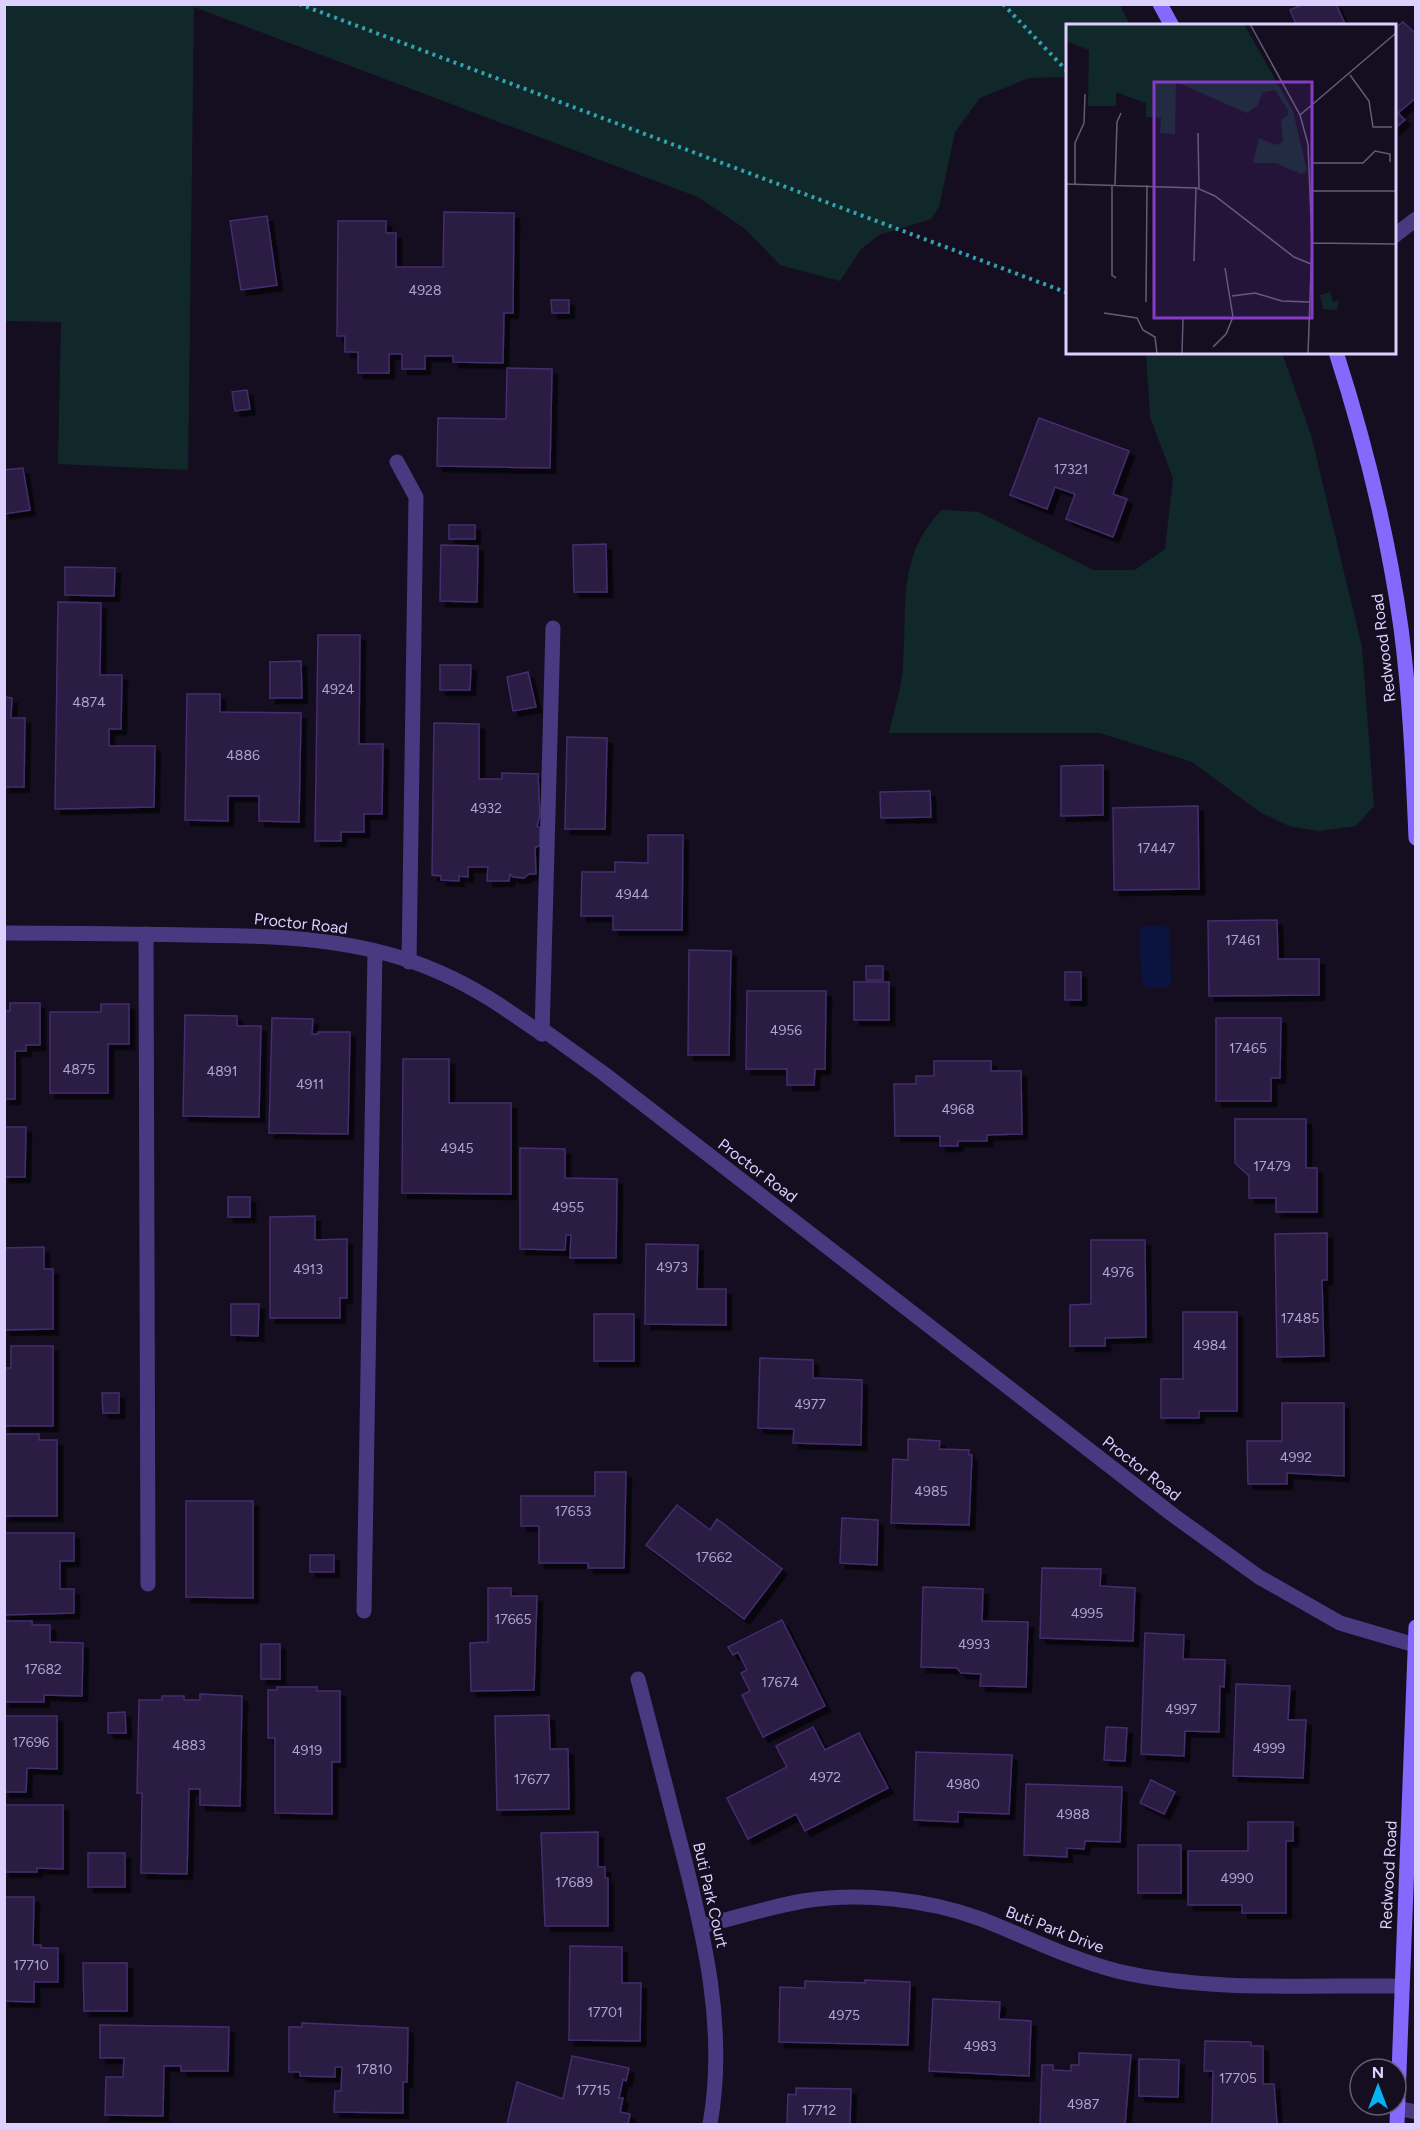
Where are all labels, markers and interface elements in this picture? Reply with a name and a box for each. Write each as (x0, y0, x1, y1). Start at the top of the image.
inset map (1066, 24, 1396, 354)
house number: 4928 (408, 282, 442, 299)
house number: 17321 (1054, 461, 1088, 478)
street label: Redwood Road (1367, 593, 1400, 703)
house number: 4924 (321, 681, 355, 698)
house number: 4874 (72, 694, 106, 711)
house number: 4886 (226, 747, 260, 764)
house number: 4932 (470, 800, 502, 817)
house number: 17447 (1137, 840, 1176, 857)
house number: 4944 (615, 886, 649, 903)
street label: Proctor Road (253, 909, 349, 938)
house number: 17461 (1225, 932, 1261, 949)
house number: 4956 (770, 1022, 802, 1039)
house number: 17465 (1229, 1040, 1267, 1057)
house number: 4875 (63, 1061, 95, 1078)
house number: 4891 (207, 1063, 238, 1080)
house number: 4911 (296, 1076, 324, 1093)
house number: 4968 (941, 1101, 975, 1118)
street label: Proctor Road (714, 1135, 801, 1206)
house number: 4945 (440, 1140, 474, 1157)
house number: 17479 (1253, 1158, 1291, 1175)
house number: 4955 (552, 1199, 584, 1216)
house number: 4973 (656, 1259, 688, 1276)
house number: 4913 (293, 1261, 323, 1278)
house number: 4976 (1102, 1264, 1134, 1281)
house number: 17485 (1281, 1310, 1319, 1327)
house number: 4984 (1193, 1337, 1227, 1354)
house number: 4977 (794, 1396, 826, 1413)
street label: Proctor Road (1099, 1432, 1185, 1505)
house number: 4992 (1280, 1449, 1312, 1466)
house number: 4985 (914, 1483, 948, 1500)
house number: 17653 (555, 1503, 591, 1520)
house number: 17662 (696, 1549, 732, 1566)
house number: 4995 (1071, 1605, 1103, 1622)
house number: 17665 (494, 1611, 532, 1628)
house number: 4993 (958, 1636, 990, 1653)
house number: 17682 (24, 1661, 62, 1678)
house number: 17674 (761, 1674, 799, 1691)
house number: 4997 (1165, 1701, 1198, 1718)
house number: 17696 (12, 1734, 50, 1751)
house number: 4883 (172, 1737, 206, 1754)
house number: 4999 (1253, 1740, 1285, 1757)
house number: 4919 (292, 1742, 322, 1759)
house number: 4972 (809, 1769, 841, 1786)
house number: 17677 (514, 1771, 551, 1788)
house number: 4980 (946, 1776, 980, 1793)
house number: 4988 (1056, 1806, 1090, 1823)
street label: Redwood Road (1376, 1820, 1401, 1930)
street label: Buti Park Court (689, 1840, 732, 1950)
house number: 4990 (1220, 1870, 1254, 1887)
house number: 17689 (555, 1874, 593, 1891)
street label: Buti Park Drive (1003, 1902, 1107, 1957)
house number: 17710 (13, 1957, 49, 1974)
house number: 17701 (587, 2004, 623, 2021)
house number: 4975 (828, 2007, 860, 2024)
house number: 4983 (964, 2038, 996, 2055)
north arrow (1348, 2057, 1408, 2117)
house number: 17810 (356, 2061, 392, 2078)
text: N (1372, 2063, 1384, 2082)
house number: 17705 (1219, 2070, 1257, 2087)
house number: 17715 (576, 2082, 610, 2099)
house number: 4987 (1067, 2096, 1100, 2113)
house number: 17712 (802, 2102, 836, 2119)

